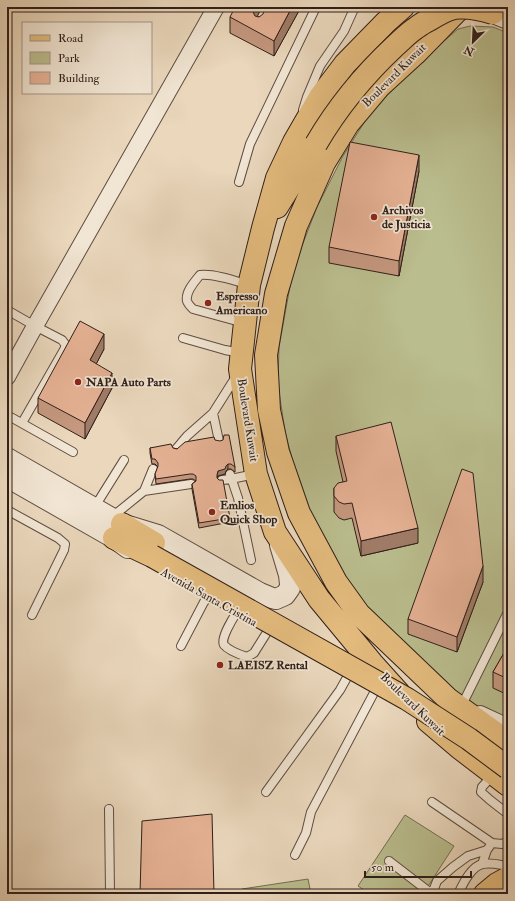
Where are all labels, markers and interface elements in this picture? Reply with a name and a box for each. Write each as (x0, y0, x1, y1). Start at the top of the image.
legend (22, 22, 152, 94)
north arrow (453, 22, 493, 62)
text: Road (58, 31, 83, 46)
street label: Boulevard Kuwait (359, 40, 430, 111)
text: N (461, 42, 477, 59)
text: Park (58, 51, 80, 66)
text: Building (58, 71, 101, 86)
place label: Archivos de Justicia (381, 203, 431, 232)
marker: Archivos de Justicia (369, 212, 379, 222)
place label: Espresso Americano (215, 289, 267, 318)
marker: Espresso Americano (203, 298, 213, 308)
place label: NAPA Auto Parts (85, 375, 171, 390)
marker: NAPA Auto Parts (73, 377, 83, 387)
street label: Boulevard Kuwait (233, 377, 262, 463)
place label: Emlios Quick Shop (220, 498, 277, 527)
marker: Emlios Quick Shop (207, 507, 217, 517)
street label: Avenida Santa Cristina (157, 564, 260, 631)
place label: LAEISZ Rental (228, 658, 309, 673)
marker: LAEISZ Rental (215, 660, 225, 670)
street label: Boulevard Kuwait (377, 670, 448, 739)
scale bar (365, 853, 471, 879)
text: 50 m (371, 860, 395, 875)

